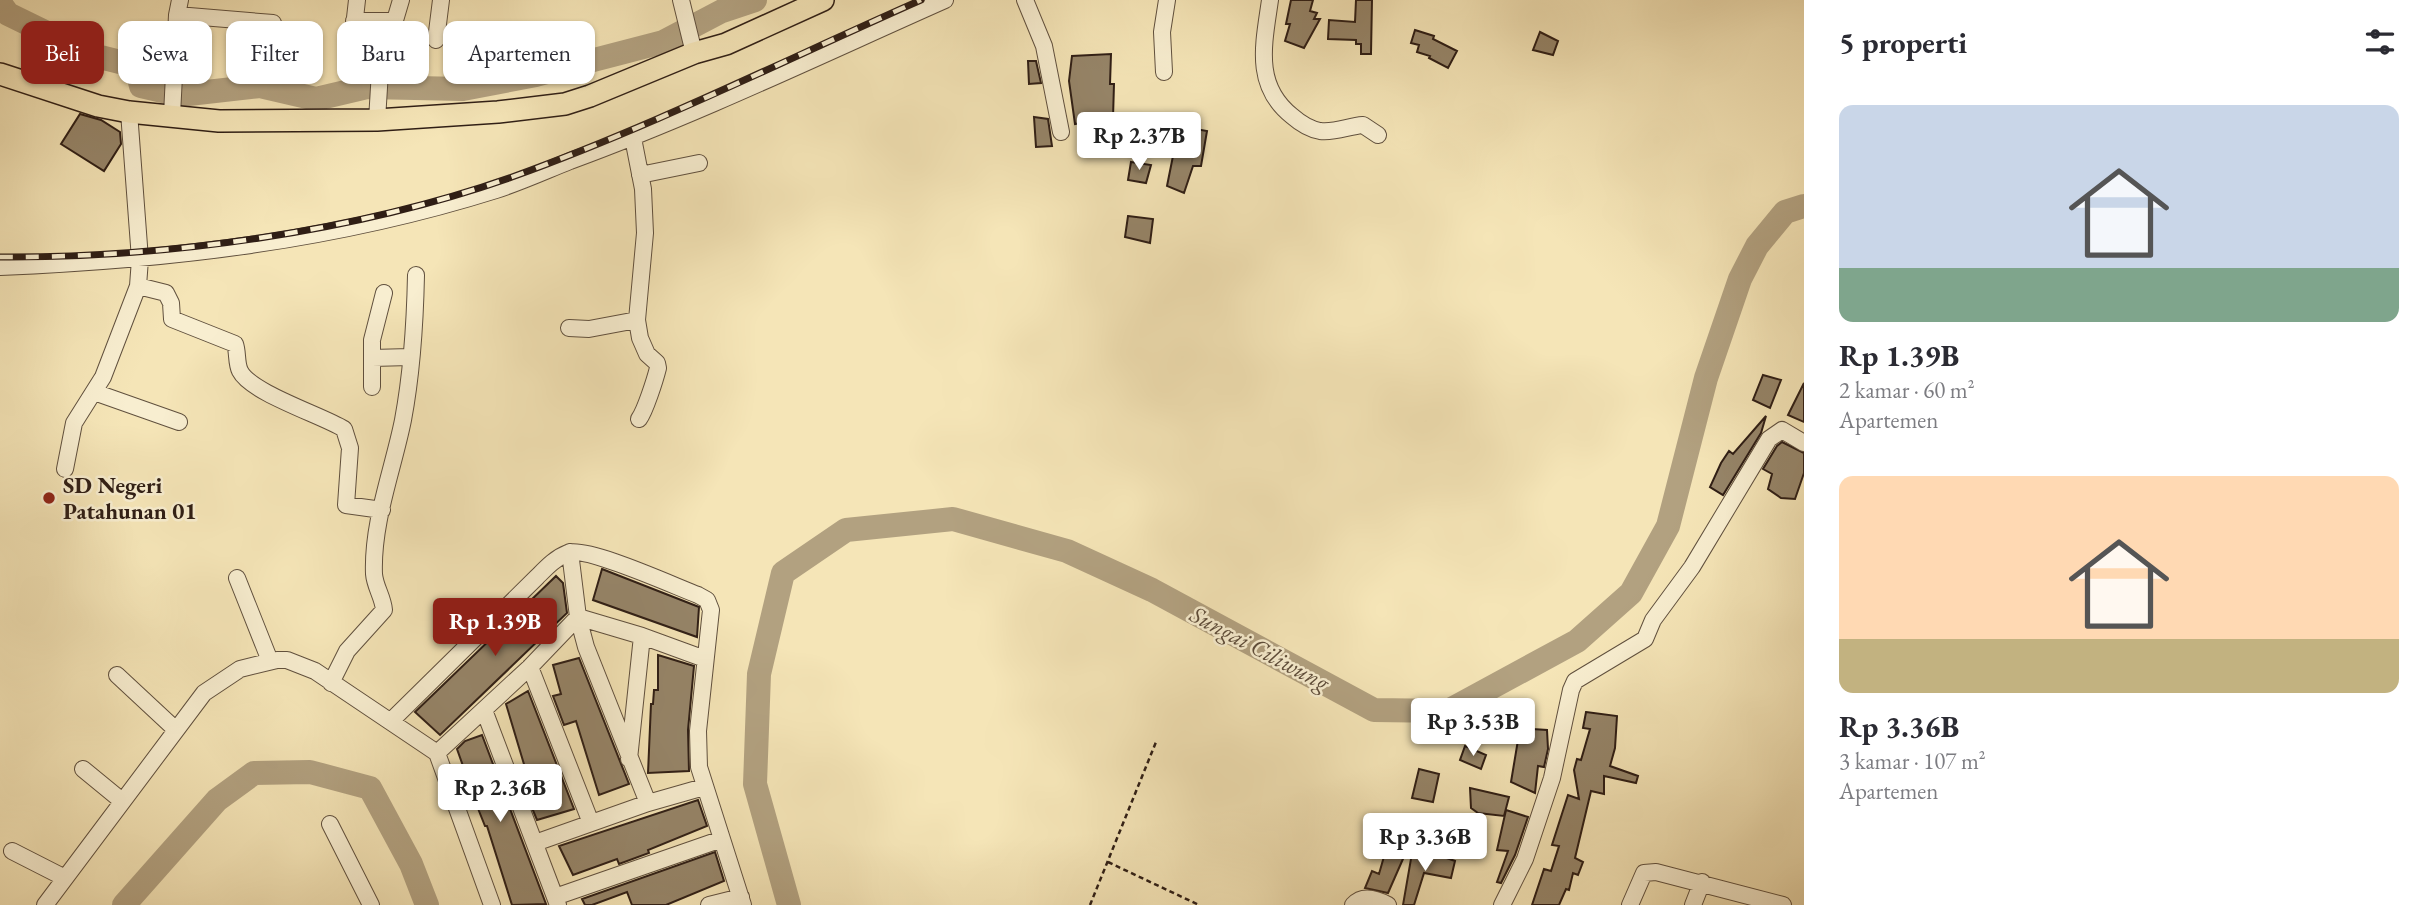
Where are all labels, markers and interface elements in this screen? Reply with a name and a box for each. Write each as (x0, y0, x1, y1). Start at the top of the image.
chip: Beli (21, 21, 104, 84)
chip: Sewa (118, 21, 212, 84)
chip: Filter (226, 21, 323, 84)
chip: Baru (337, 21, 429, 84)
chip: Apartemen (443, 21, 595, 84)
text: 5 properti (1839, 23, 1967, 62)
icon: filters (2361, 23, 2399, 61)
pin: Rp 2.37B (1067, 113, 1211, 172)
text: Rp 2.37B (1093, 120, 1185, 150)
icon: home (2056, 150, 2182, 276)
text: Rp 1.39B (1839, 336, 1959, 375)
text: 2 kamar · 60 m² (1839, 375, 1975, 405)
text: Apartemen (1839, 405, 1938, 435)
place label: SD Negeri Patahunan 01 (63, 470, 197, 526)
marker: SD Negeri Patahunan 01 (41, 490, 57, 506)
icon: home (2056, 521, 2182, 647)
pin: Rp 1.39B (423, 598, 567, 658)
water label: Sungai Ciliwung (1184, 598, 1336, 698)
text: Rp 1.39B (449, 606, 541, 636)
pin: Rp 3.53B (1401, 698, 1545, 758)
text: Rp 3.53B (1427, 706, 1519, 736)
text: Rp 3.36B (1839, 707, 1959, 746)
text: 3 kamar · 107 m² (1839, 746, 1986, 776)
pin: Rp 2.36B (428, 764, 572, 824)
text: Rp 2.36B (454, 772, 546, 802)
text: Apartemen (1839, 776, 1938, 806)
pin: Rp 3.36B (1353, 814, 1497, 873)
text: Rp 3.36B (1379, 821, 1471, 851)

